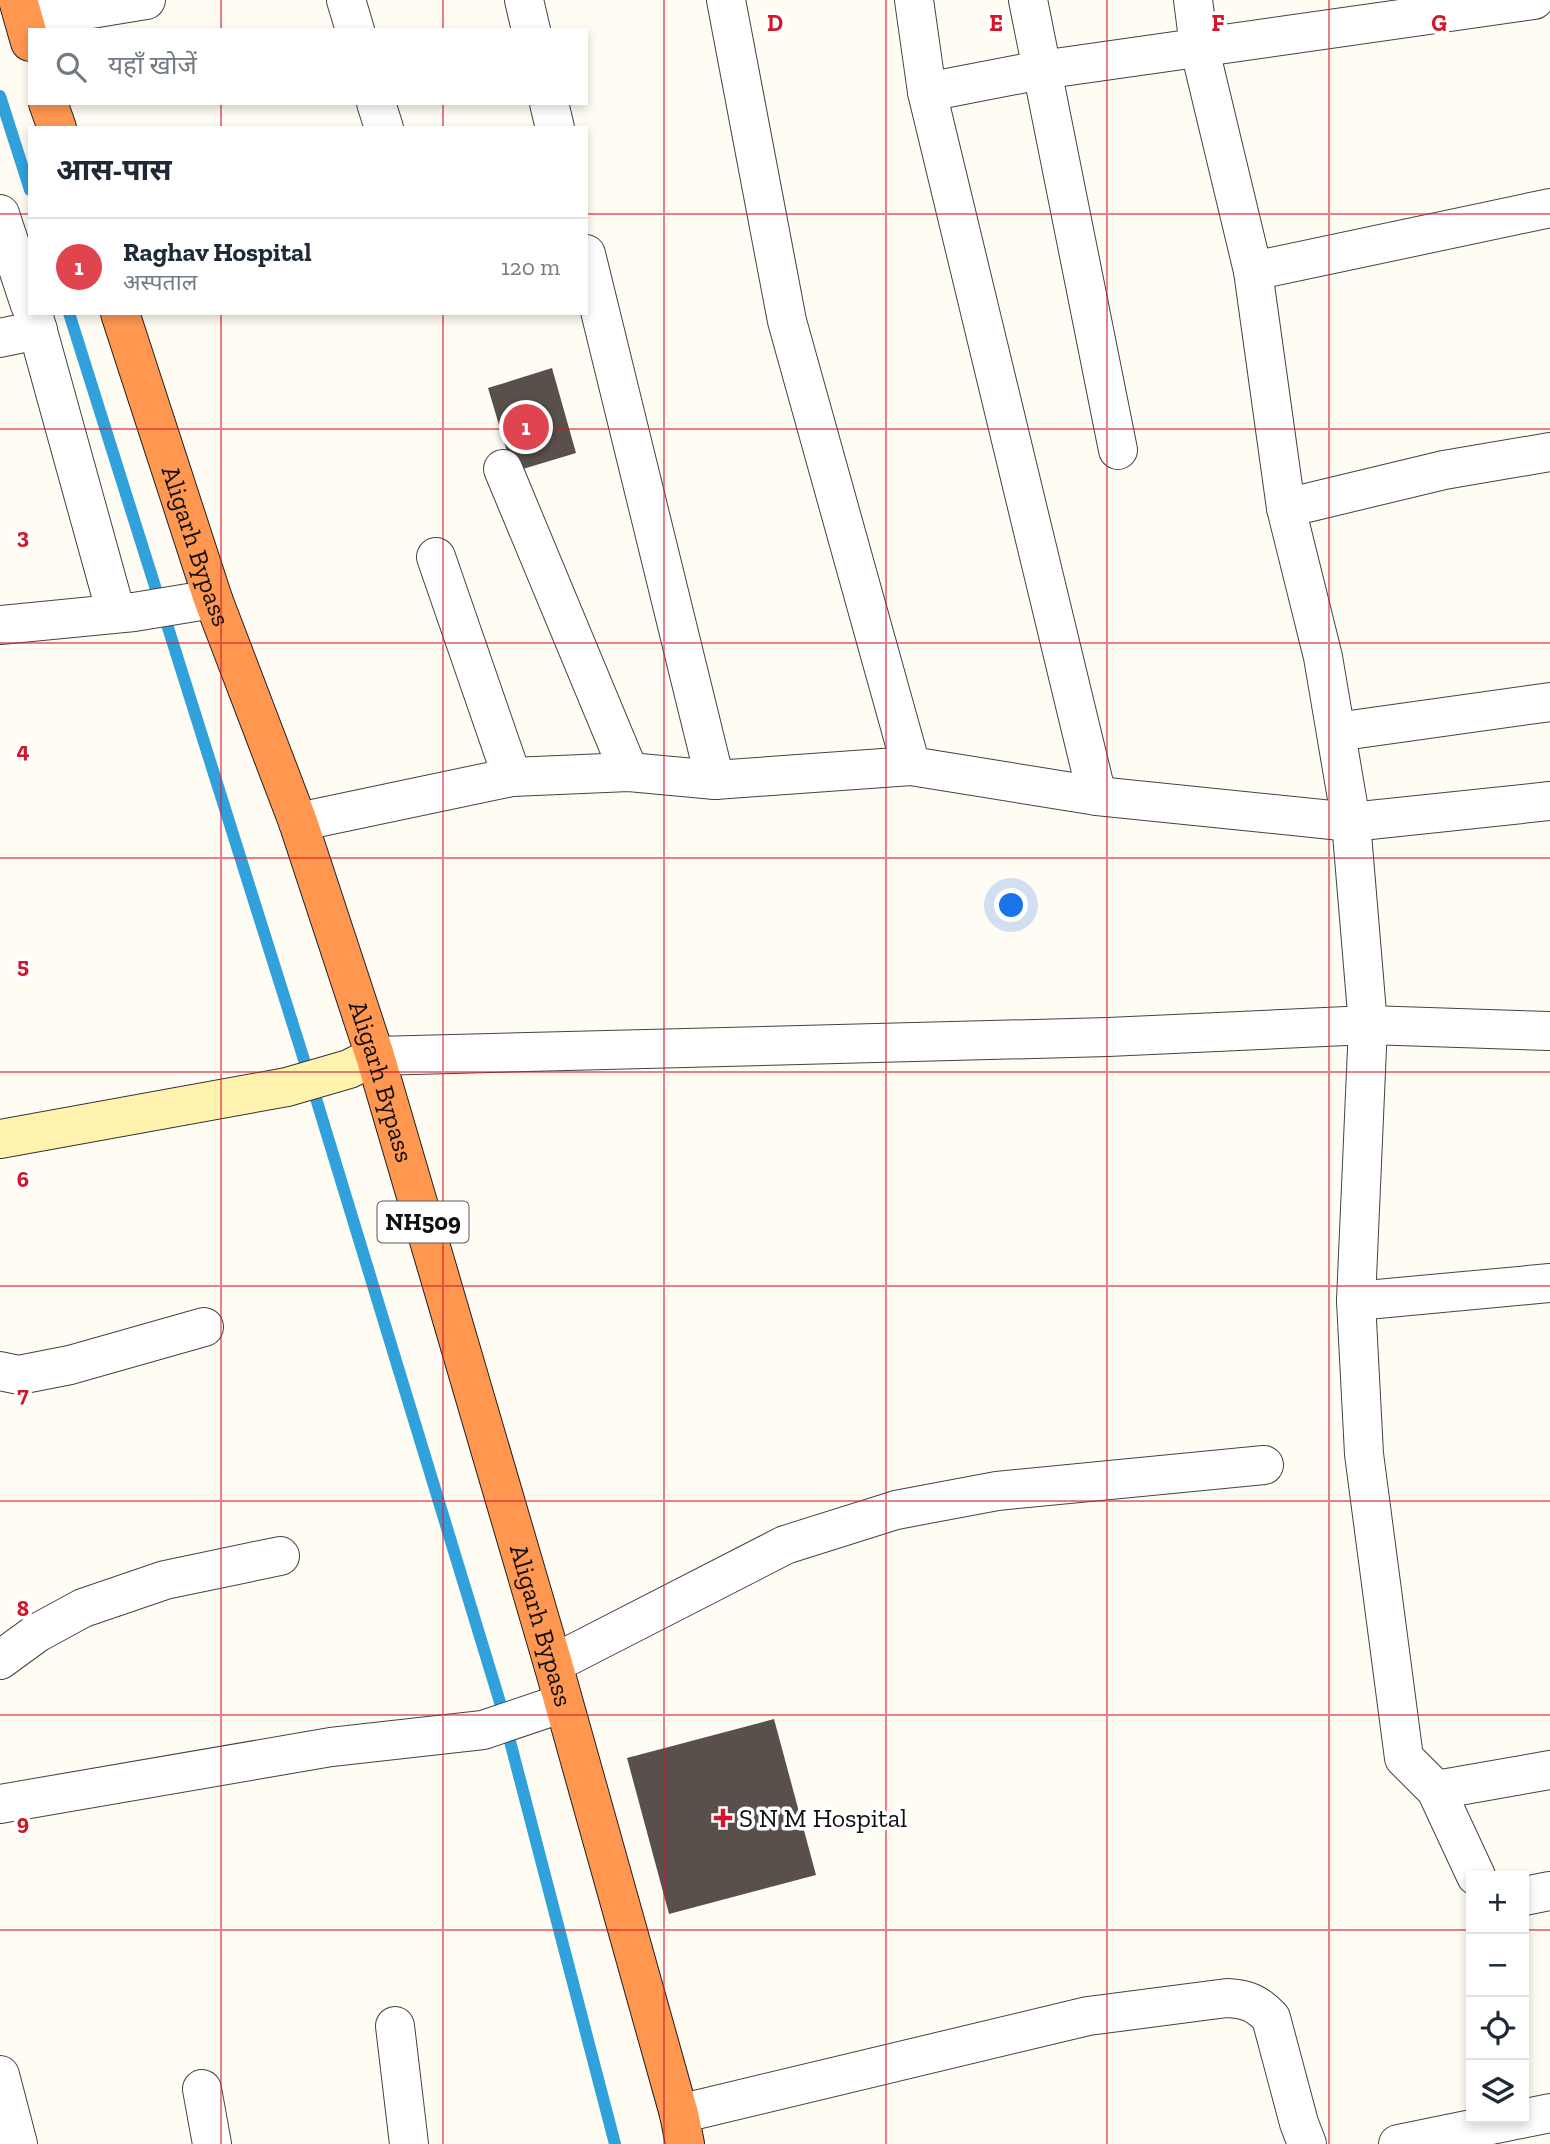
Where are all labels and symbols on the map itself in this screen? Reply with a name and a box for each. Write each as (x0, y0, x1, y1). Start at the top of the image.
text: D (767, 9, 783, 37)
text: E (989, 9, 1003, 37)
text: F (1211, 9, 1225, 37)
text: G (1431, 9, 1447, 37)
pin: 1 (503, 401, 549, 453)
street label: Aligarh Bypass (155, 462, 238, 631)
text: 3 (17, 522, 29, 550)
text: 4 (16, 736, 30, 764)
your location (994, 888, 1028, 922)
text: 5 (17, 951, 29, 979)
street label: Aligarh Bypass (342, 997, 421, 1166)
text: 6 (17, 1165, 29, 1193)
road number: NH509 (378, 1202, 468, 1242)
text: 7 (17, 1380, 29, 1408)
street label: Aligarh Bypass (503, 1541, 580, 1710)
text: 8 (17, 1594, 29, 1622)
place label: S N M Hospital (739, 1802, 907, 1834)
text: 9 (17, 1808, 29, 1836)
marker: S N M Hospital (713, 1808, 733, 1828)

